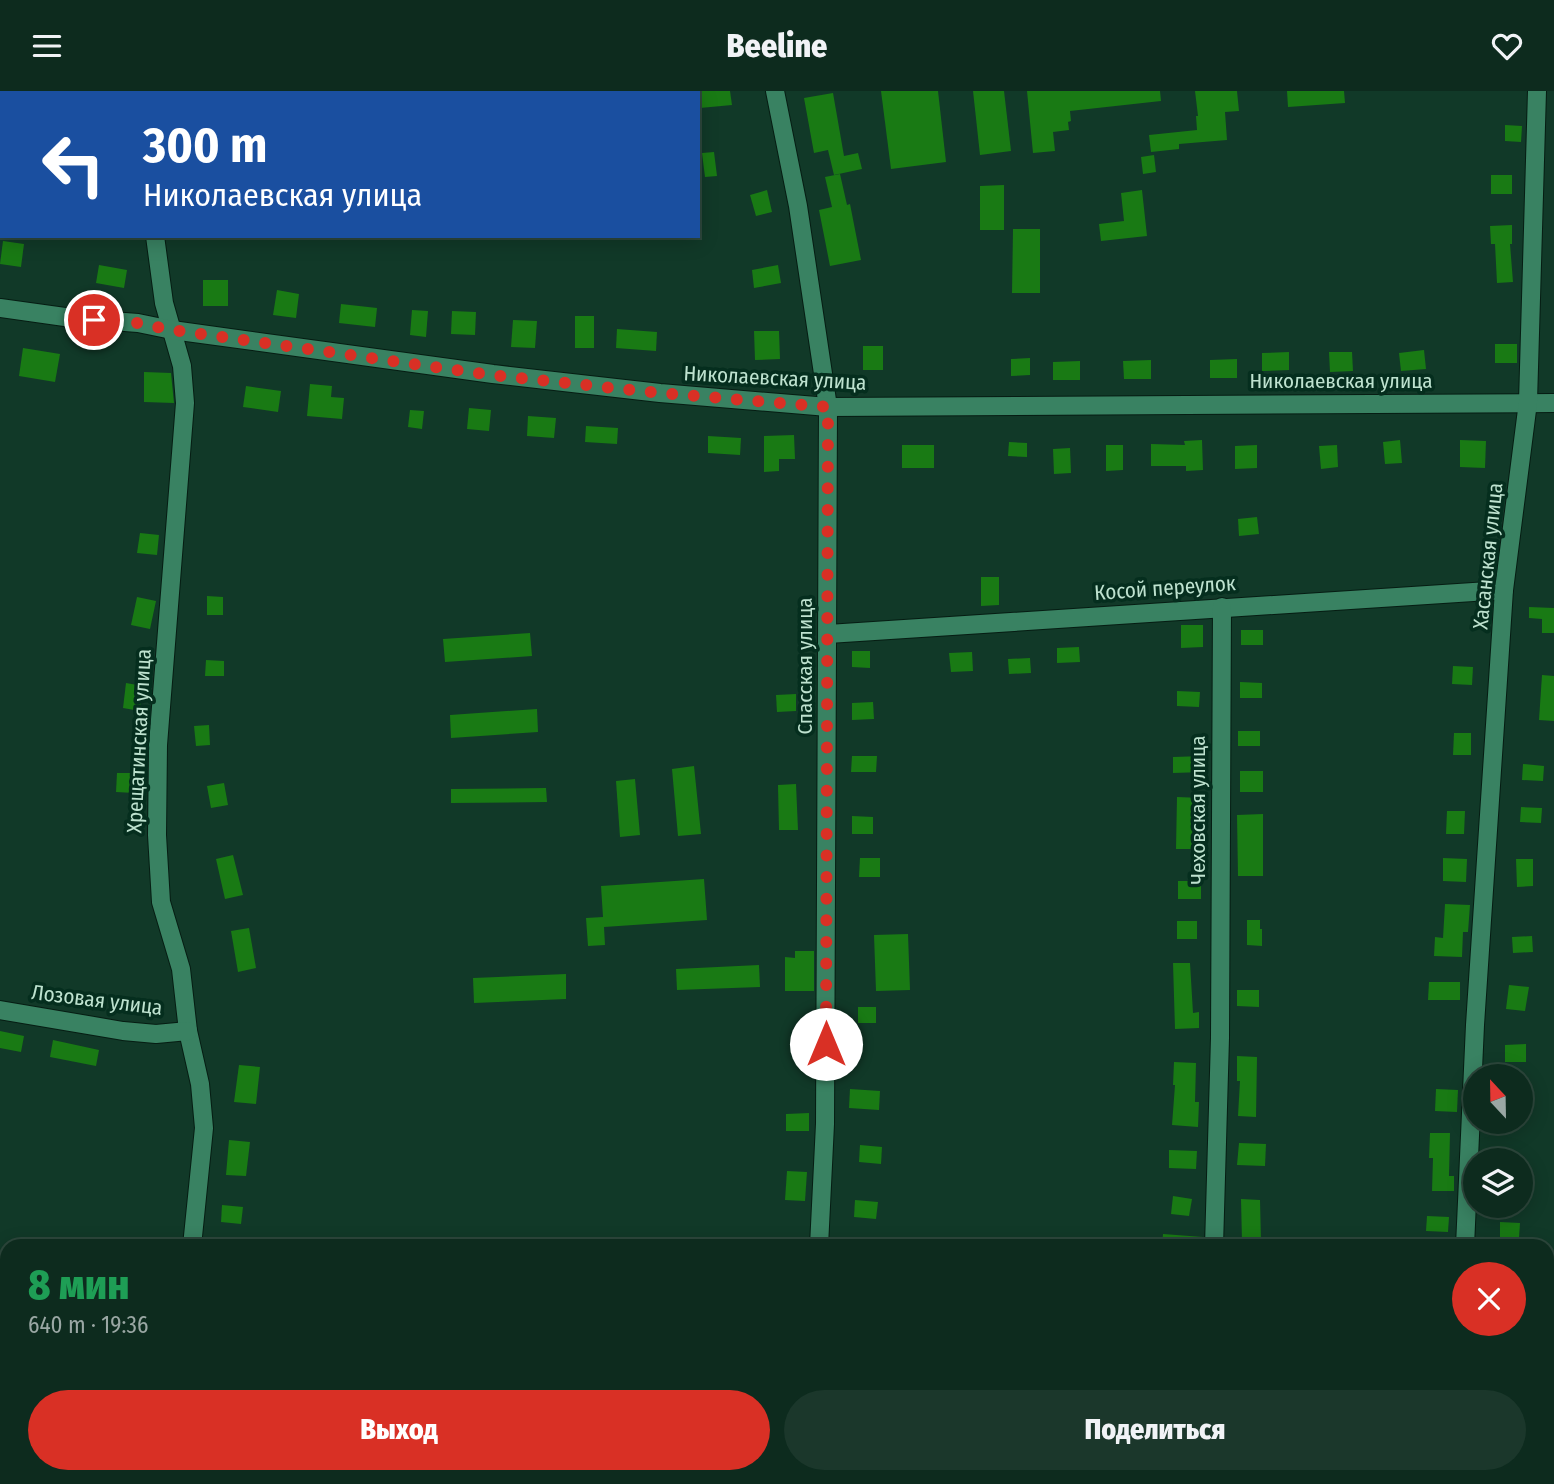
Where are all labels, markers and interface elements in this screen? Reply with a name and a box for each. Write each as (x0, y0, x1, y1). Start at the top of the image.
icon: menu (28, 27, 66, 65)
text: Beeline (727, 27, 827, 65)
icon: heart (1488, 27, 1526, 65)
text: 300 m (143, 116, 267, 175)
icon: left (28, 119, 119, 210)
text: Николаевская улица (143, 176, 422, 214)
pin (64, 290, 124, 350)
icon: arrive (75, 301, 113, 339)
street label: Николаевская улица (683, 360, 867, 396)
street label: Николаевская улица (1249, 368, 1433, 394)
street label: Хасанская улица (1467, 481, 1509, 631)
street label: Косой переулок (1093, 570, 1237, 606)
street label: Спасская улица (792, 597, 818, 735)
street label: Хрещатинская улица (121, 648, 157, 834)
street label: Чеховская улица (1185, 736, 1211, 885)
street label: Лозовая улица (30, 979, 164, 1021)
position arrow (789, 1007, 863, 1081)
north arrow (1463, 1064, 1533, 1134)
map controls (1463, 1064, 1533, 1218)
button: layers (1463, 1148, 1533, 1218)
text: 8 мин (28, 1260, 129, 1310)
button: close (1452, 1262, 1526, 1336)
text: 640 m · 19:36 (28, 1311, 148, 1339)
button: Выход (28, 1390, 770, 1470)
button: Поделиться (784, 1390, 1526, 1470)

